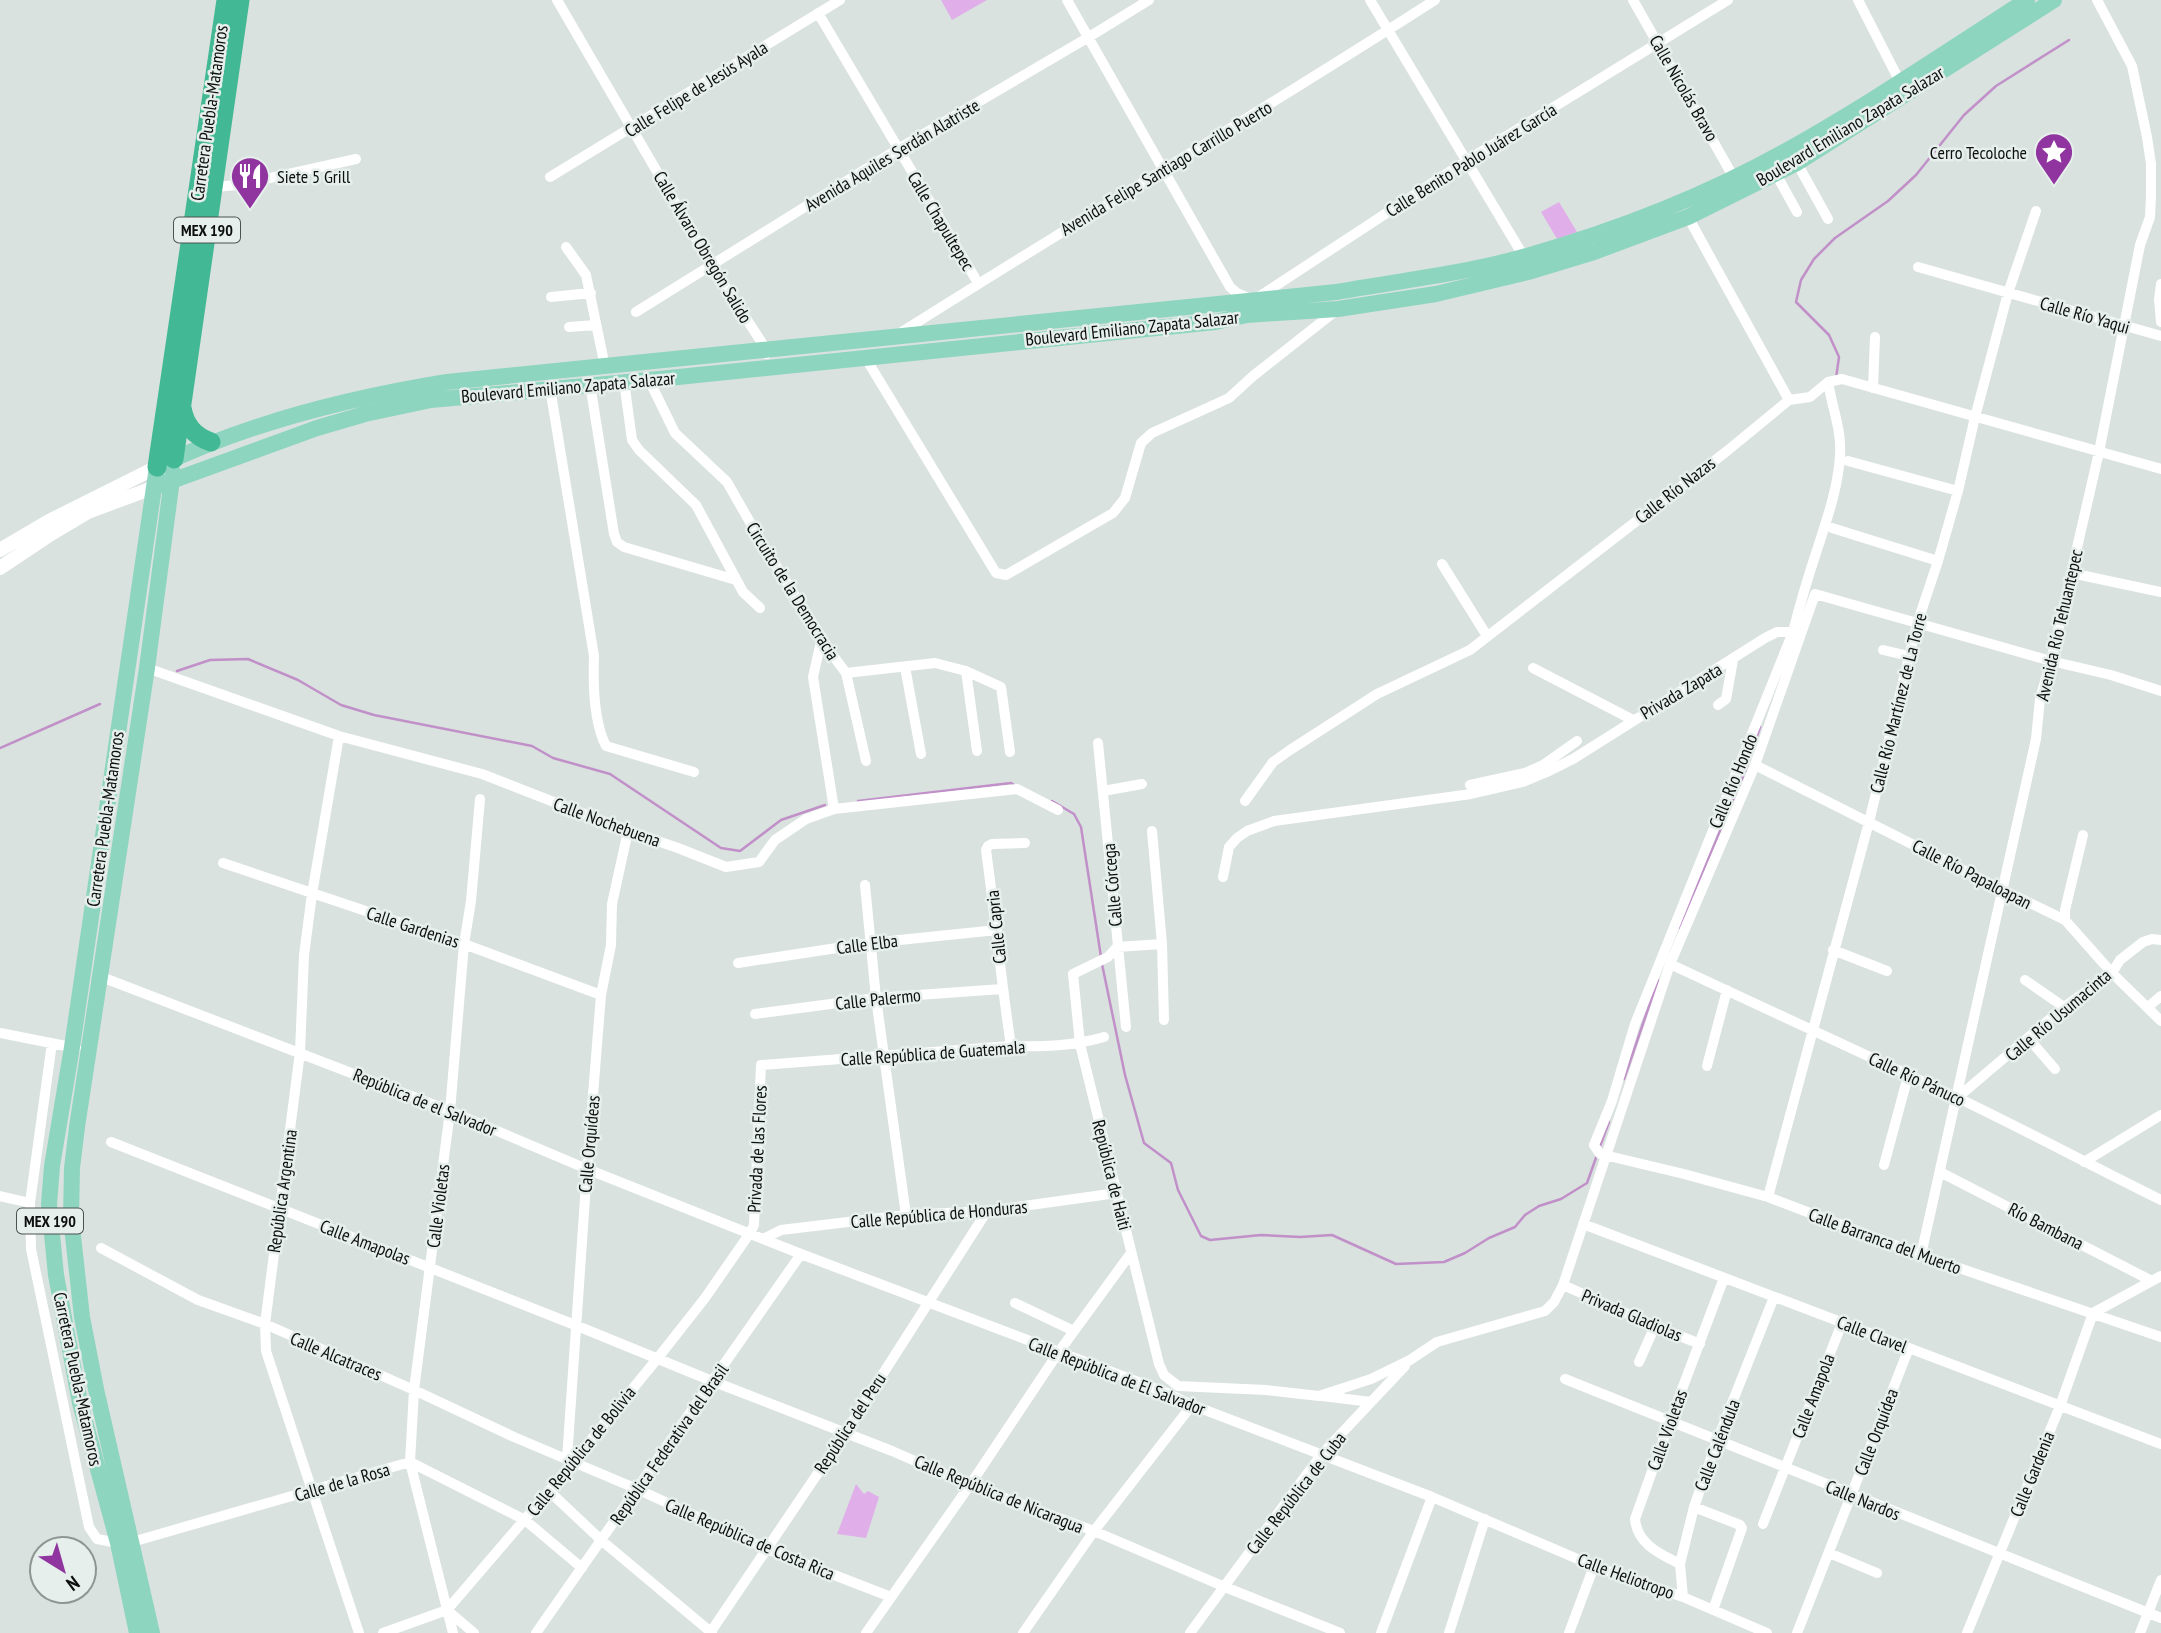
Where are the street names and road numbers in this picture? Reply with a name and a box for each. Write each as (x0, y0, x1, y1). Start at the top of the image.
street label: Carretera Puebla-Matamoros (185, 24, 233, 202)
street label: Calle Nicolás Bravo (1644, 31, 1724, 145)
street label: Calle Felipe de Jesús Ayala (620, 36, 772, 142)
street label: Boulevard Emiliano Zapata Salazar (1752, 61, 1948, 191)
street label: Avenida Aquiles Serdán Alatriste (800, 94, 984, 216)
street label: Avenida Felipe Santiago Carrillo Puerto (1056, 95, 1276, 240)
street label: Calle Benito Pablo Juárez García (1381, 98, 1561, 222)
street label: Calle Álvaro Obregón Salido (648, 167, 758, 327)
street label: Calle Chapultepec (902, 167, 980, 275)
road number: MEX 190 (174, 218, 240, 242)
street label: Calle Río Yaqui (2037, 291, 2133, 339)
street label: Boulevard Emiliano Zapata Salazar (1024, 305, 1240, 351)
street label: Boulevard Emiliano Zapata Salazar (460, 366, 676, 408)
street label: Calle Río Nazas (1630, 451, 1720, 529)
street label: Circuito de la Democracia (741, 518, 845, 664)
street label: Avenida Río Tehuantepec (2030, 546, 2088, 703)
street label: Calle Río Martínez de La Torre (1864, 610, 1932, 796)
street label: Privada Zapata (1636, 658, 1726, 724)
street label: Carretera Puebla-Matamoros (81, 730, 129, 908)
street label: Calle Río Hondo (1704, 730, 1762, 832)
street label: Calle Nochebuena (550, 792, 664, 852)
street label: Calle Río Papaloapan (1908, 834, 2036, 914)
street label: Calle Córcega (1097, 842, 1127, 928)
street label: Calle Capria (981, 889, 1011, 965)
street label: Calle Gardenias (364, 901, 462, 953)
street label: Calle Elba (835, 929, 899, 959)
street label: Calle Río Usumacinta (2000, 964, 2116, 1066)
street label: Calle Palermo (834, 983, 922, 1015)
street label: Calle República de Guatemala (840, 1035, 1026, 1071)
street label: Calle Río Pánuco (1865, 1047, 1969, 1111)
street label: República de el Salvador (350, 1063, 500, 1141)
street label: Privada de las Flores (742, 1085, 772, 1213)
street label: Calle Orquídeas (573, 1094, 605, 1194)
street label: República de Haiti (1087, 1117, 1137, 1233)
street label: República Argentina (262, 1128, 302, 1254)
street label: Calle Violetas (421, 1163, 455, 1249)
street label: Calle República de Honduras (850, 1195, 1028, 1233)
street label: Río Bambana (2004, 1197, 2088, 1255)
street label: Calle Barranca del Muerto (1806, 1203, 1965, 1279)
road number: MEX 190 (17, 1208, 83, 1233)
street label: Calle Amapolas (317, 1214, 413, 1270)
street label: Privada Gladiolas (1578, 1284, 1686, 1346)
street label: Carretera Puebla-Matamoros (48, 1290, 108, 1468)
street label: Calle Clavel (1834, 1310, 1911, 1358)
street label: Calle Alcatraces (287, 1326, 385, 1386)
street label: Calle República de El Salvador (1025, 1332, 1209, 1420)
street label: Calle Amapola (1786, 1350, 1840, 1442)
street label: República Federativa del Brasil (605, 1358, 734, 1529)
street label: República del Peru (809, 1368, 891, 1478)
street label: Calle República de Bolivia (522, 1381, 640, 1521)
street label: Calle Orquídea (1849, 1385, 1903, 1479)
street label: Calle Violetas (1642, 1386, 1692, 1474)
street label: Calle Caléndula (1689, 1396, 1745, 1494)
street label: Calle República de Cuba (1241, 1427, 1351, 1559)
street label: Calle Gardenia (2004, 1428, 2060, 1520)
street label: Calle República de Nicaragua (911, 1450, 1087, 1538)
street label: Calle de la Rosa (292, 1457, 392, 1507)
street label: Calle Nardos (1822, 1475, 1904, 1525)
street label: Calle República de Costa Rica (662, 1493, 838, 1585)
street label: Calle Heliotropo (1575, 1548, 1678, 1604)

